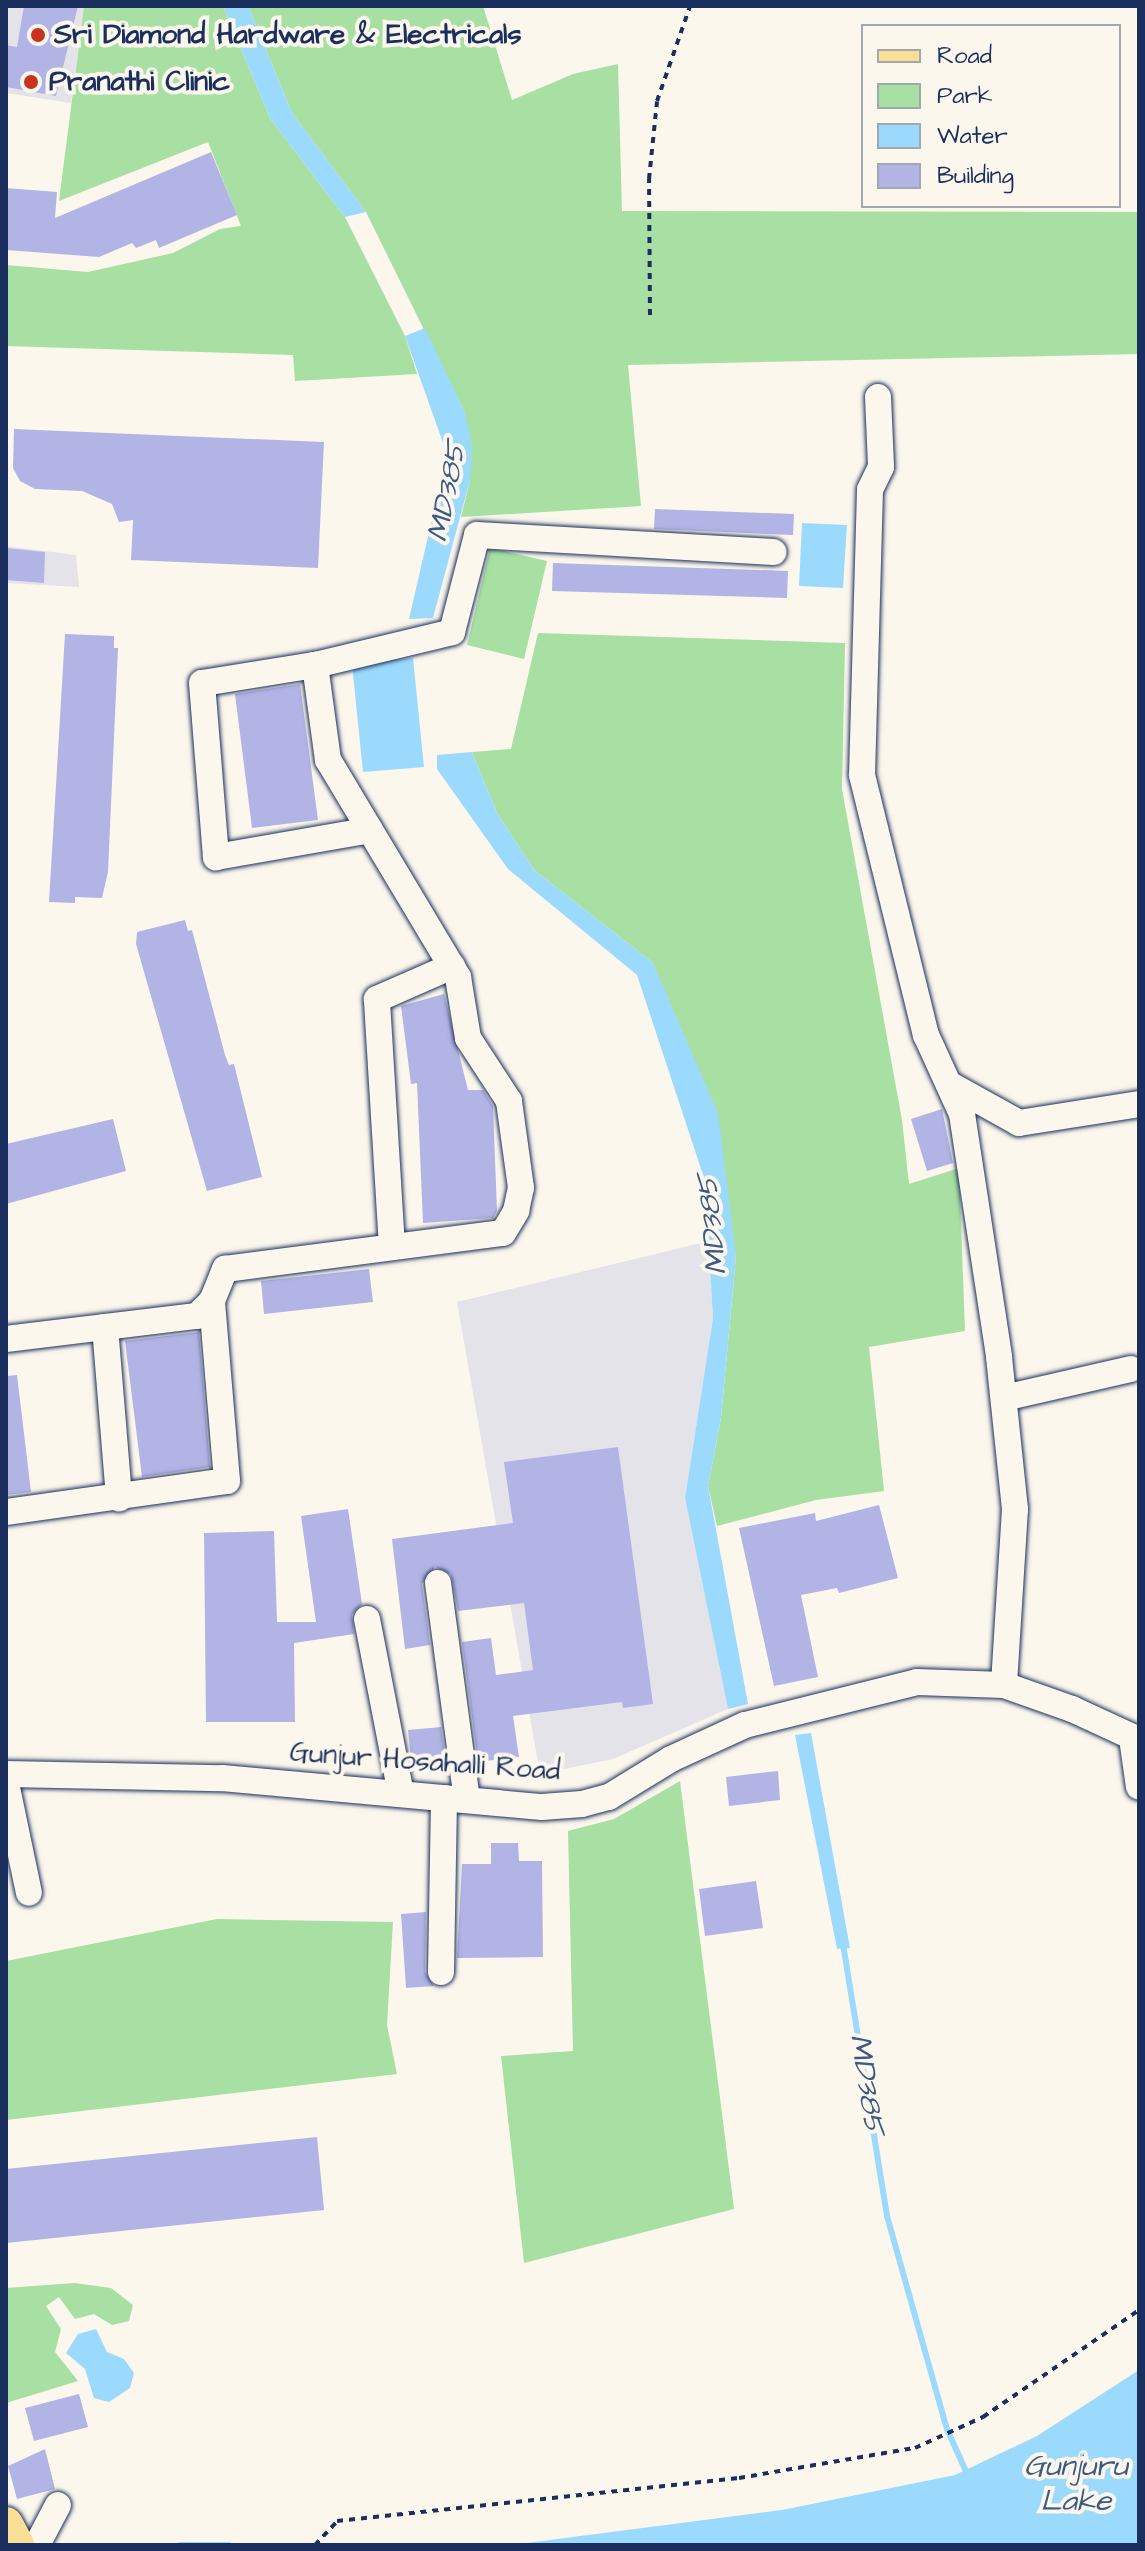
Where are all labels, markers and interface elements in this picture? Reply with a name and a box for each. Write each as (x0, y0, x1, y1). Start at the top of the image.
place label: Sri Diamond Hardware & Electricals (54, 18, 522, 52)
legend (861, 24, 1121, 208)
marker: Sri Diamond Hardware & Electricals (29, 26, 47, 44)
text: Road (937, 39, 992, 73)
place label: Pranathi Clinic (49, 65, 230, 99)
marker: Pranathi Clinic (20, 71, 42, 93)
text: Park (937, 79, 993, 113)
text: Water (937, 119, 1008, 153)
text: Building (937, 159, 1014, 193)
water label: MD385 (420, 439, 474, 545)
water label: MD385 (689, 1173, 735, 1277)
street label: Gunjur Hosahalli Road (289, 1736, 561, 1788)
water label: MD385 (841, 2032, 893, 2136)
water label: Gunjuru Lake (1024, 2448, 1128, 2518)

